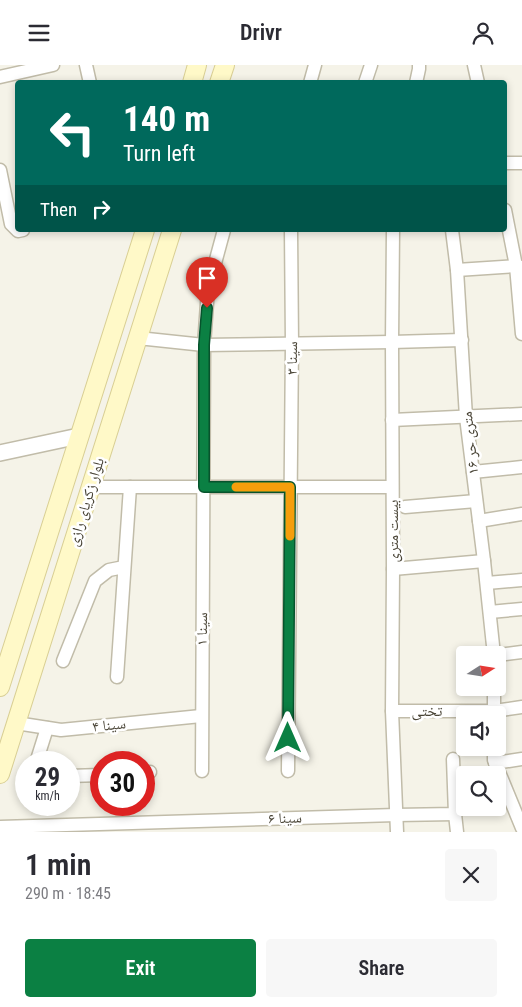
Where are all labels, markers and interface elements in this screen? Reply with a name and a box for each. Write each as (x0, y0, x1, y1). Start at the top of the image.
icon: menu (25, 19, 53, 47)
icon: person (469, 19, 497, 47)
text: Drivr (240, 20, 282, 45)
text: 140 m (123, 99, 210, 140)
icon: left (40, 100, 105, 165)
text: Turn left (123, 141, 195, 166)
icon: right (87, 195, 115, 223)
text: Then (40, 198, 77, 221)
pin (186, 257, 228, 308)
icon: arrive (193, 264, 221, 292)
street label: سینا ۳ (283, 341, 301, 375)
street label: ۱۶ متری حر (458, 410, 483, 476)
street label: بلوار زکریای رازی (64, 455, 109, 549)
street label: بیست متری (384, 500, 403, 562)
street label: ۱ سینا (193, 612, 211, 646)
north arrow (456, 646, 506, 696)
map controls (456, 646, 506, 816)
street label: تختی (412, 702, 443, 721)
button: sound (456, 706, 506, 756)
position arrow (261, 711, 313, 763)
street label: سینا ۴ (91, 714, 127, 736)
speed limit sign: 30 (90, 751, 155, 816)
text: 29 (35, 763, 60, 792)
button: search (456, 766, 506, 816)
text: km/h (35, 789, 60, 803)
street label: سینا ۶ (268, 808, 302, 828)
text: 1 min (25, 847, 91, 882)
button: close (445, 849, 497, 901)
text: 290 m · 18:45 (25, 884, 111, 903)
button: Exit (25, 939, 256, 997)
button: Share (266, 939, 497, 997)

